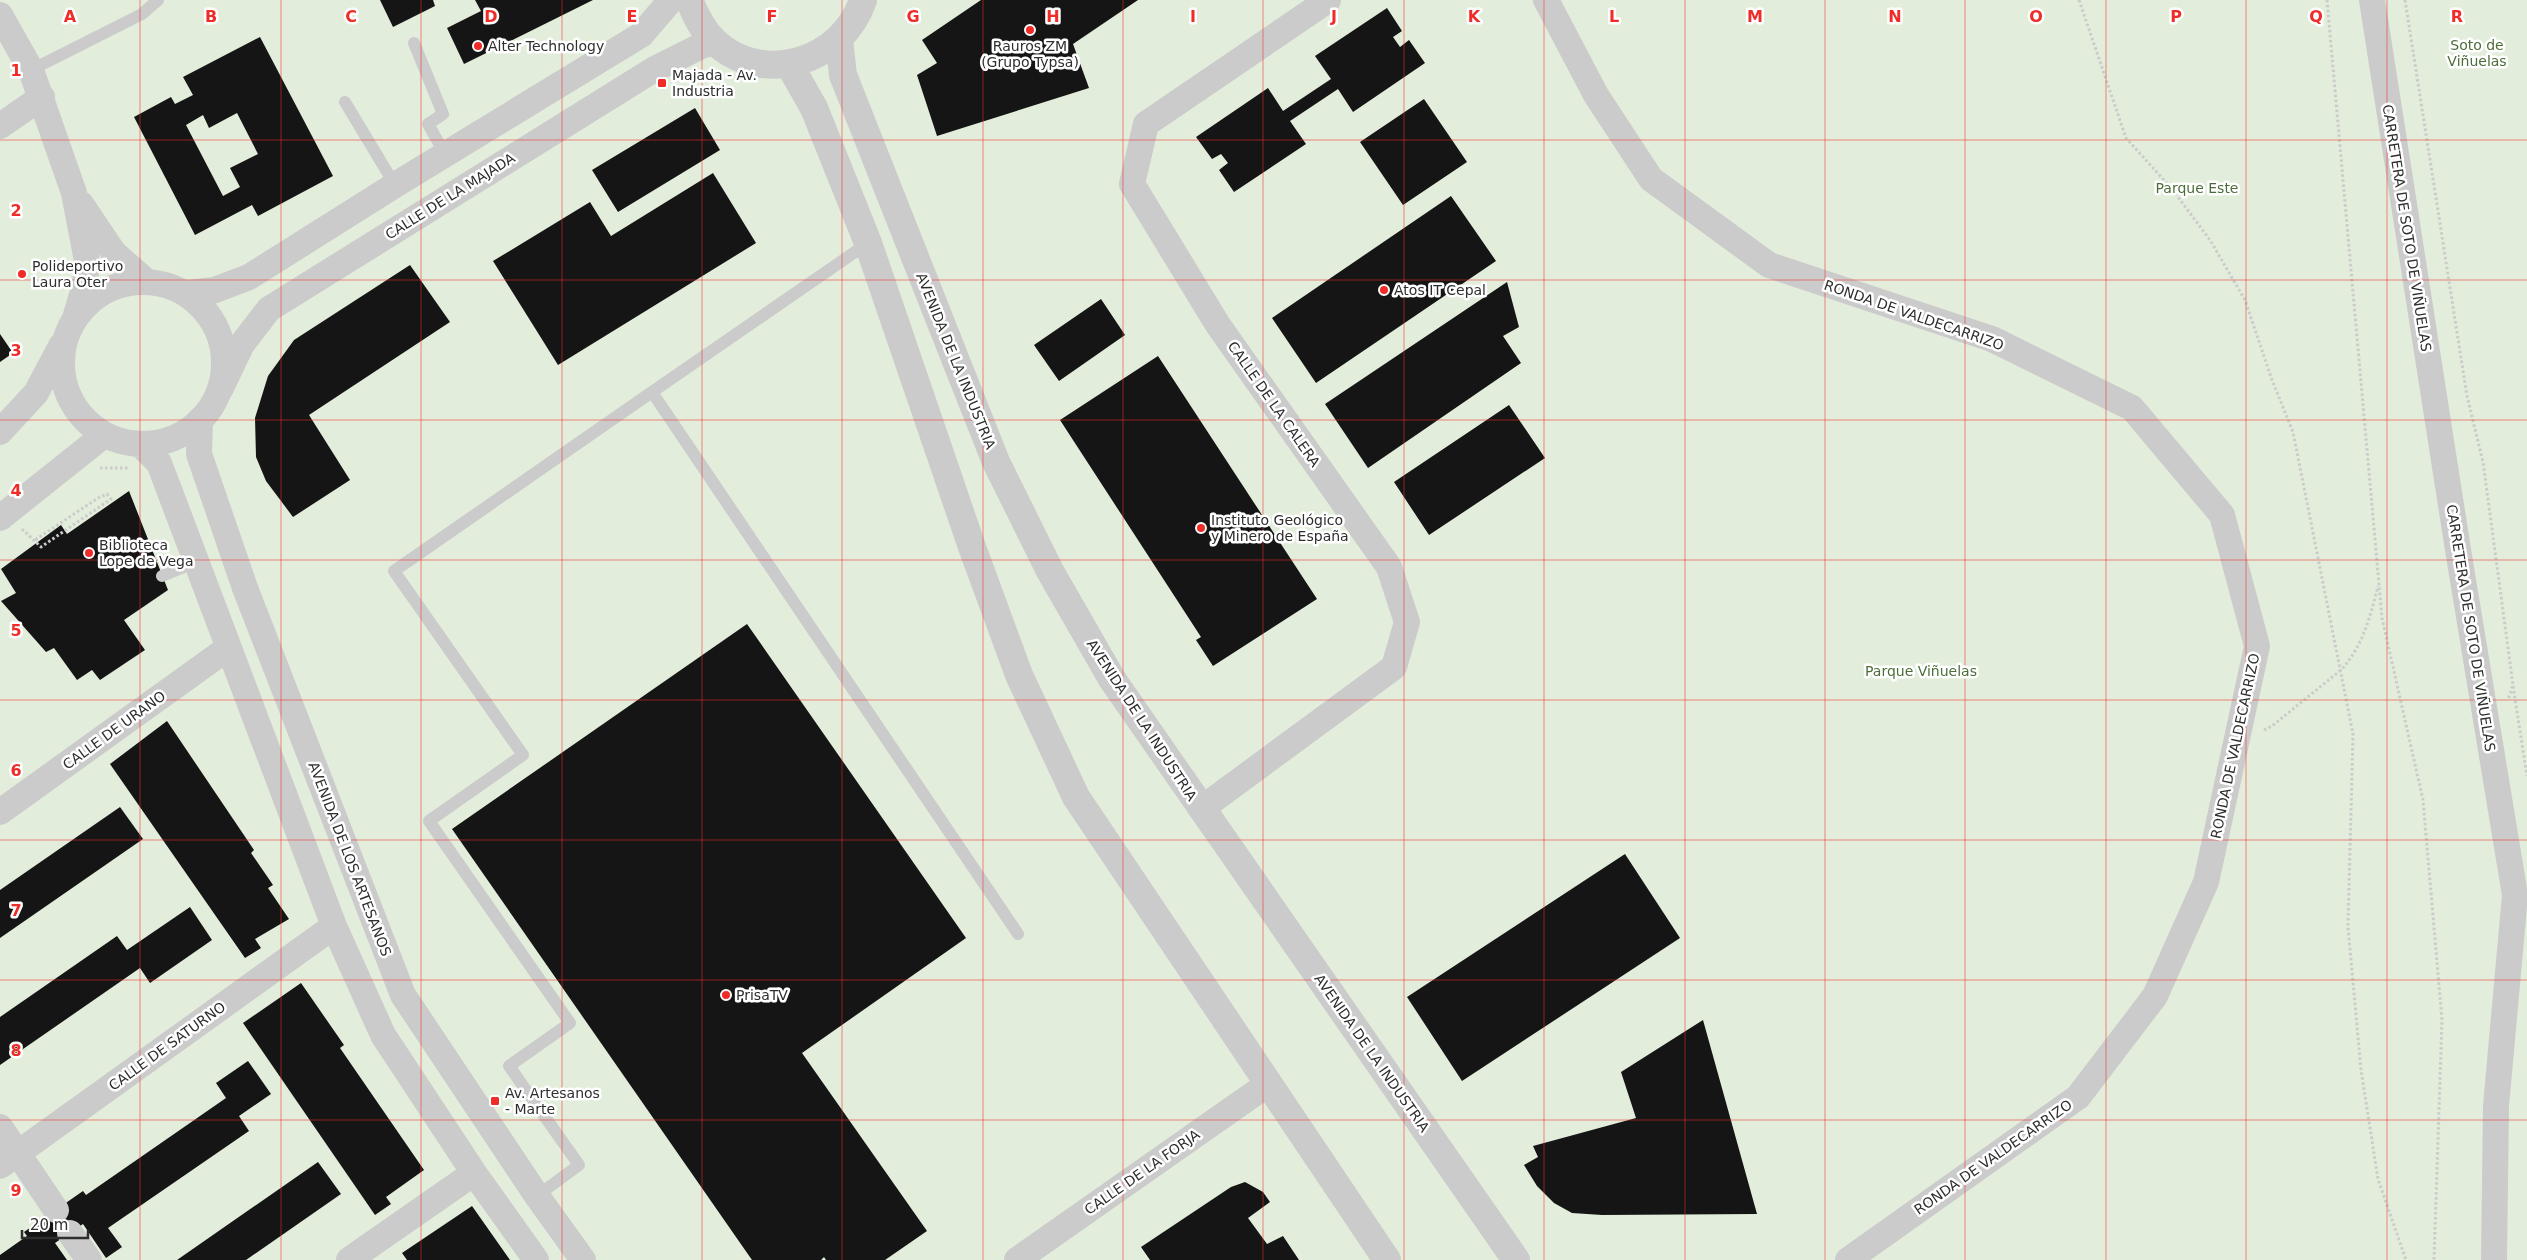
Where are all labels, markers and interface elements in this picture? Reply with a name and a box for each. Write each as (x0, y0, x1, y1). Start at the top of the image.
text: A (64, 7, 77, 26)
text: B (205, 7, 217, 26)
text: C (345, 7, 357, 26)
text: D (484, 7, 498, 26)
text: E (627, 7, 637, 26)
text: F (767, 7, 777, 26)
text: G (906, 7, 920, 26)
text: H (1046, 7, 1060, 26)
text: I (1190, 7, 1196, 26)
text: J (1330, 7, 1337, 26)
text: K (1468, 7, 1481, 26)
text: L (1609, 7, 1619, 26)
text: M (1747, 7, 1763, 26)
text: N (1888, 7, 1902, 26)
text: O (2029, 7, 2043, 26)
text: P (2170, 7, 2182, 26)
text: Q (2309, 7, 2323, 26)
text: R (2451, 7, 2463, 26)
marker: Rauros ZM (Grupo Typsa) (1024, 24, 1036, 36)
park label: Soto de Viñuelas (2447, 37, 2507, 69)
place label: Alter Technology (488, 38, 604, 54)
place label: Rauros ZM (Grupo Typsa) (981, 38, 1079, 70)
marker: Alter Technology (472, 40, 484, 52)
text: 1 (10, 61, 22, 80)
place label: Majada - Av. Industria (672, 67, 757, 99)
marker: Majada - Av. Industria (656, 77, 668, 89)
street label: CARRETERA DE SOTO DE VIÑUELAS (2380, 103, 2434, 353)
street label: CALLE DE LA MAJADA (382, 149, 518, 242)
park label: Parque Este (2156, 180, 2238, 196)
text: 2 (10, 201, 22, 220)
place label: Polideportivo Laura Oter (32, 258, 123, 290)
marker: Polideportivo Laura Oter (16, 268, 28, 280)
street label: AVENIDA DE LA INDUSTRIA (913, 270, 999, 452)
street label: RONDA DE VALDECARRIZO (1822, 277, 2006, 353)
place label: Atos IT Cepal (1394, 282, 1486, 298)
marker: Atos IT Cepal (1378, 284, 1390, 296)
street label: CALLE DE LA CALERA (1225, 338, 1324, 470)
text: 3 (10, 341, 22, 360)
text: 4 (10, 481, 22, 500)
street label: CARRETERA DE SOTO DE VIÑUELAS (2444, 503, 2498, 753)
place label: Instituto Geológico y Minero de España (1211, 512, 1349, 544)
marker: Instituto Geológico y Minero de España (1195, 522, 1207, 534)
place label: Biblioteca Lope de Vega (99, 537, 194, 569)
marker: Biblioteca Lope de Vega (83, 547, 95, 559)
text: 5 (10, 621, 22, 640)
street label: AVENIDA DE LA INDUSTRIA (1084, 636, 1200, 804)
street label: RONDA DE VALDECARRIZO (2208, 652, 2262, 840)
park label: Parque Viñuelas (1865, 663, 1977, 679)
street label: CALLE DE URANO (60, 687, 168, 773)
street label: AVENIDA DE LOS ARTESANOS (305, 760, 395, 958)
text: 6 (10, 761, 22, 780)
text: 7 (10, 901, 22, 920)
street label: AVENIDA DE LA INDUSTRIA (1311, 971, 1433, 1135)
place label: PrisaTV (736, 987, 788, 1003)
marker: PrisaTV (720, 989, 732, 1001)
street label: CALLE DE SATURNO (106, 998, 228, 1094)
text: 8 (10, 1041, 22, 1060)
place label: Av. Artesanos - Marte (505, 1085, 600, 1117)
marker: Av. Artesanos - Marte (489, 1095, 501, 1107)
street label: RONDA DE VALDECARRIZO (1911, 1096, 2075, 1218)
street label: CALLE DE LA FORJA (1081, 1126, 1203, 1218)
text: 9 (10, 1181, 22, 1200)
scale bar (22, 1208, 89, 1240)
text: 20 m (30, 1216, 68, 1234)

